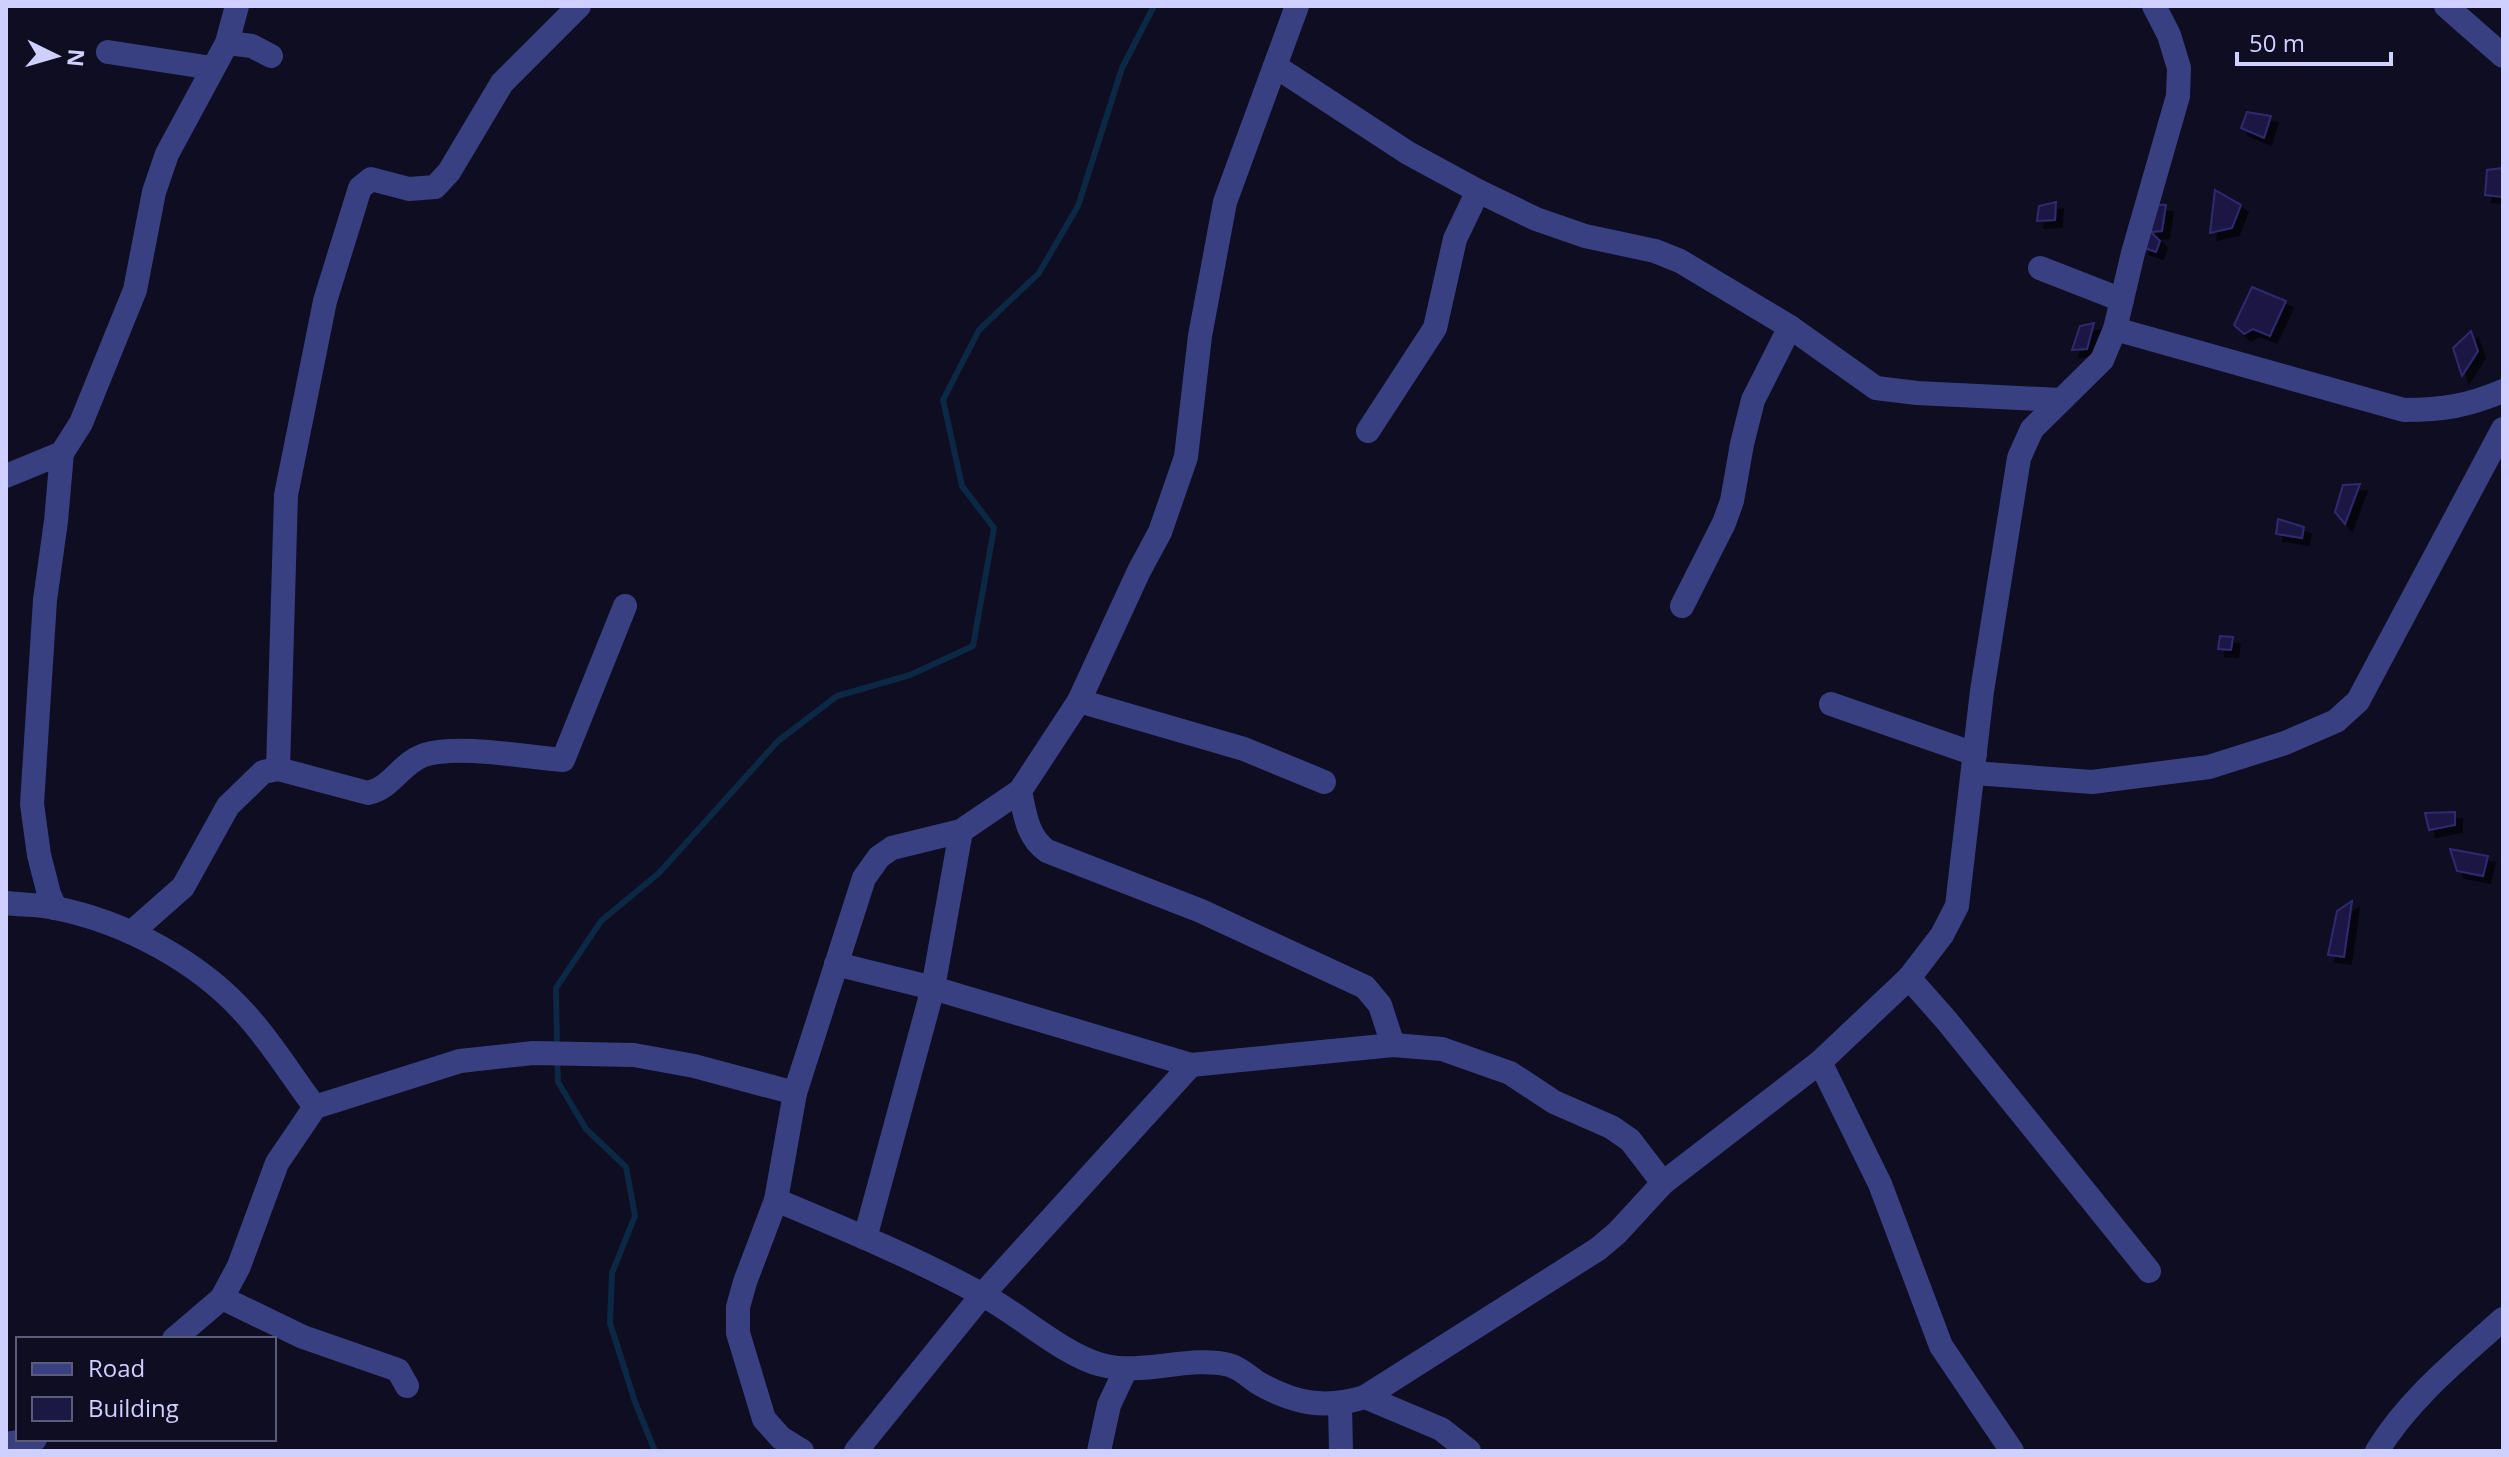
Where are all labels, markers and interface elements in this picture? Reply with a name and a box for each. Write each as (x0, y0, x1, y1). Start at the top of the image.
north arrow (16, 16, 96, 96)
scale bar (2237, 16, 2391, 66)
text: 50 m (2249, 26, 2305, 59)
text: N (61, 48, 93, 68)
legend (16, 1337, 276, 1441)
text: Road (88, 1351, 145, 1384)
text: Building (88, 1391, 179, 1424)

